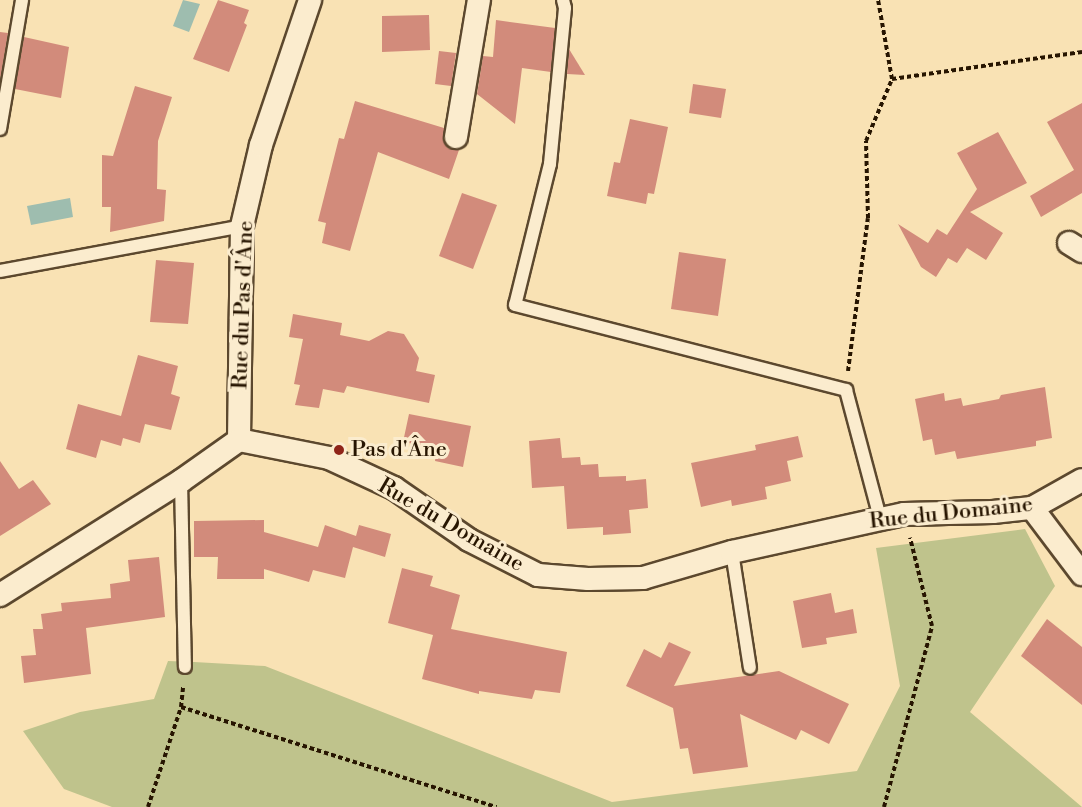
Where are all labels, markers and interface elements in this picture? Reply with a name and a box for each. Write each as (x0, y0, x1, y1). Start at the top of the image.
street label: Rue du Pas d'Âne (227, 220, 259, 390)
place label: Pas d'Âne (351, 437, 447, 463)
marker: Pas d'Âne (332, 443, 346, 457)
street label: Rue du Domaine (373, 472, 529, 578)
street label: Rue du Domaine (868, 491, 1034, 535)

